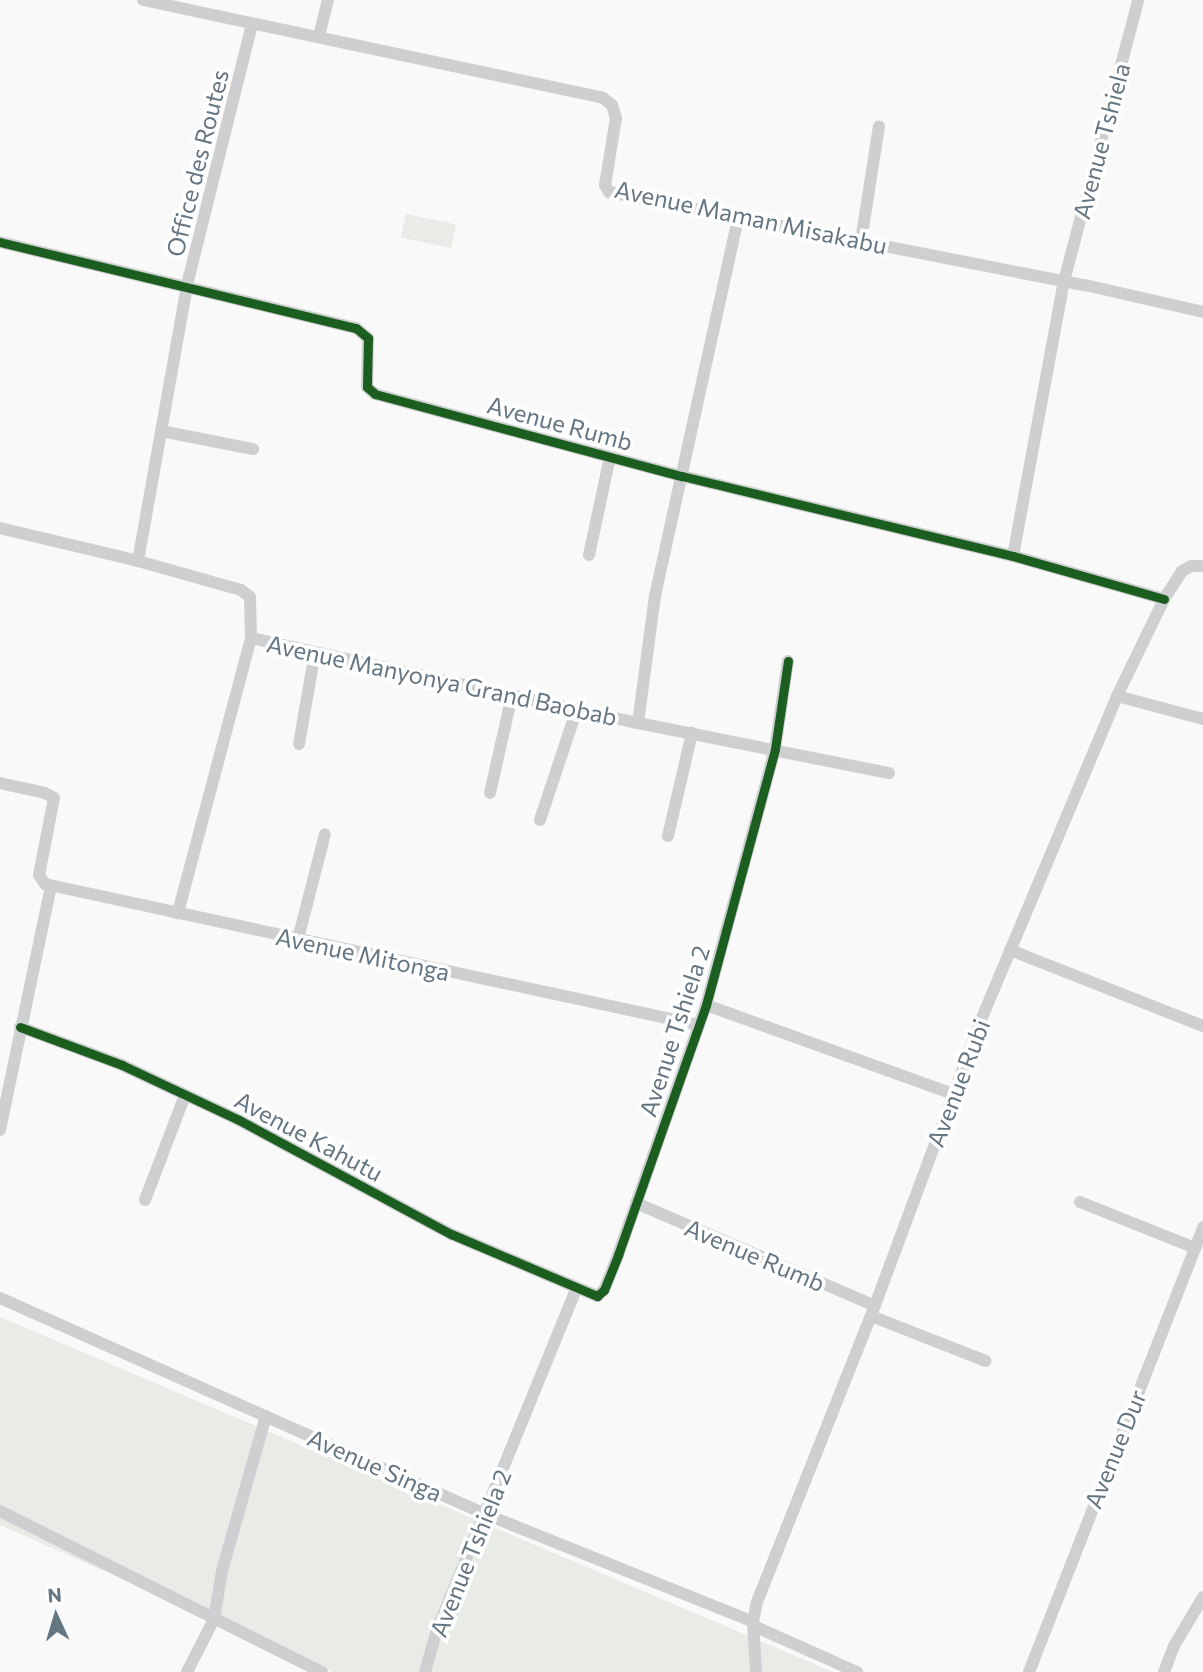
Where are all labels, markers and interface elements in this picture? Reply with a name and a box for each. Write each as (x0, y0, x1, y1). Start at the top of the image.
street label: Avenue Tshiela (1066, 60, 1136, 222)
street label: Office des Routes (160, 67, 234, 259)
street label: Avenue Maman Misakabu (612, 174, 890, 260)
street label: Avenue Rumb (484, 390, 636, 456)
street label: Avenue Manyonya Grand Baobab (264, 629, 620, 731)
street label: Avenue Mitonga (273, 922, 453, 986)
street label: Avenue Tshiela 2 (633, 942, 715, 1120)
street label: Avenue Rubi (920, 1015, 996, 1151)
street label: Avenue Kahutu (230, 1085, 388, 1187)
street label: Avenue Rumb (681, 1213, 829, 1297)
street label: Avenue Dur (1078, 1386, 1152, 1512)
street label: Avenue Singa (303, 1423, 447, 1507)
street label: Avenue Tshiela 2 (423, 1465, 517, 1641)
north arrow (21, 1581, 91, 1651)
text: N (47, 1583, 62, 1607)

